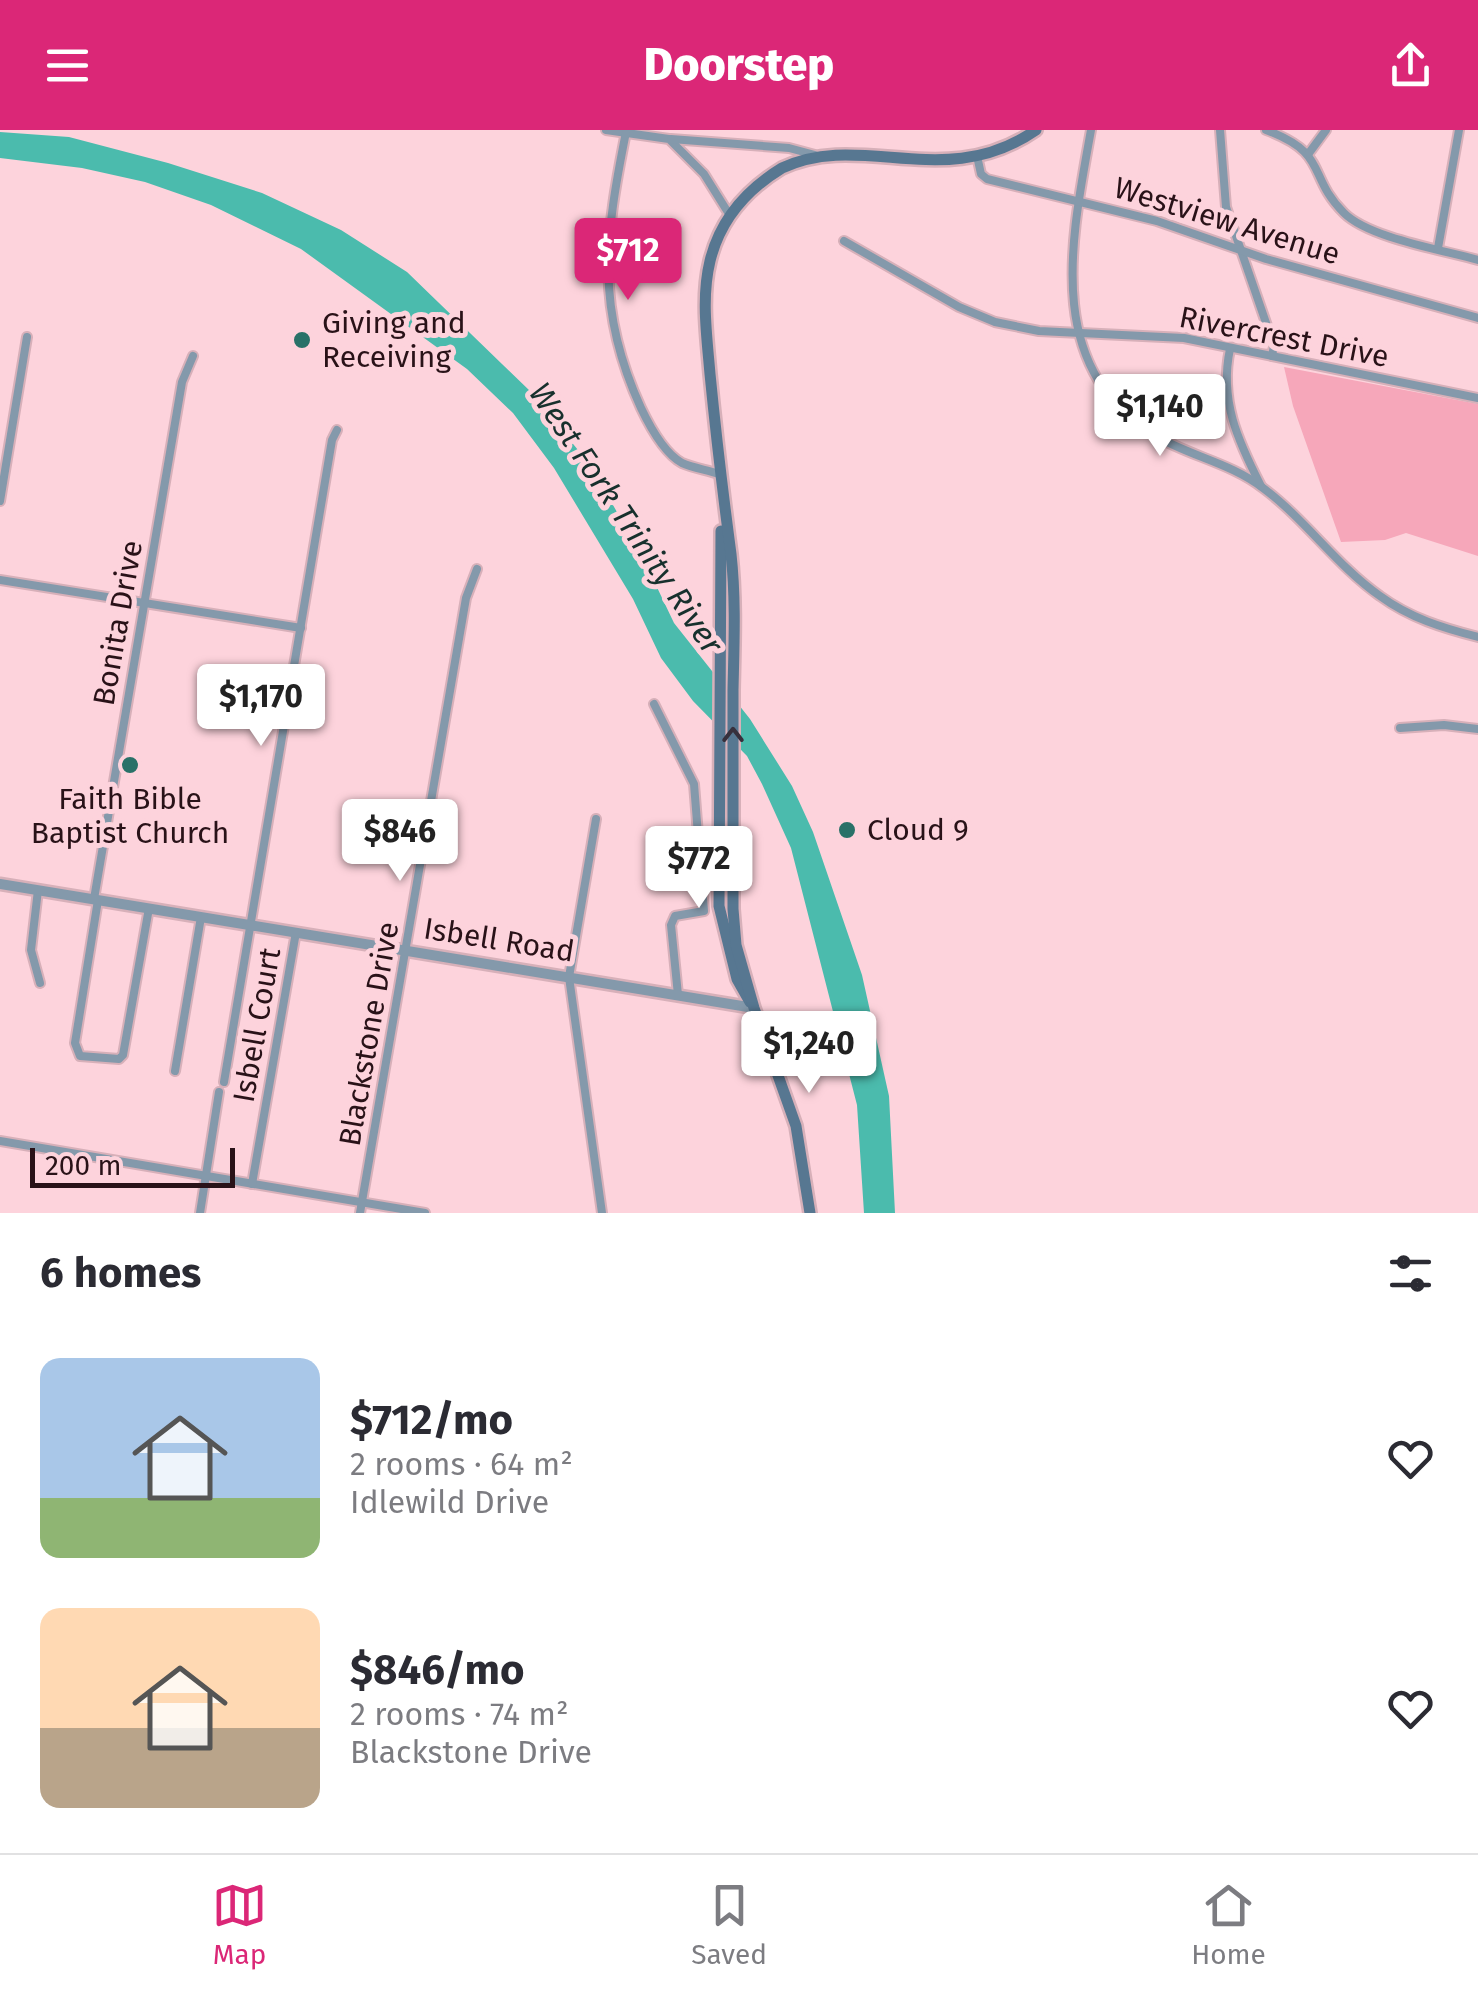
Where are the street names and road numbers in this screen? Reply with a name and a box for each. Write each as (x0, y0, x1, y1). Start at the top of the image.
street label: Westview Avenue (1110, 170, 1344, 272)
street label: Rivercrest Drive (1176, 299, 1392, 375)
street label: Bonita Drive (86, 538, 150, 708)
street label: Isbell Road (421, 910, 577, 970)
street label: Blackstone Drive (332, 919, 406, 1149)
street label: Isbell Court (226, 945, 288, 1105)

